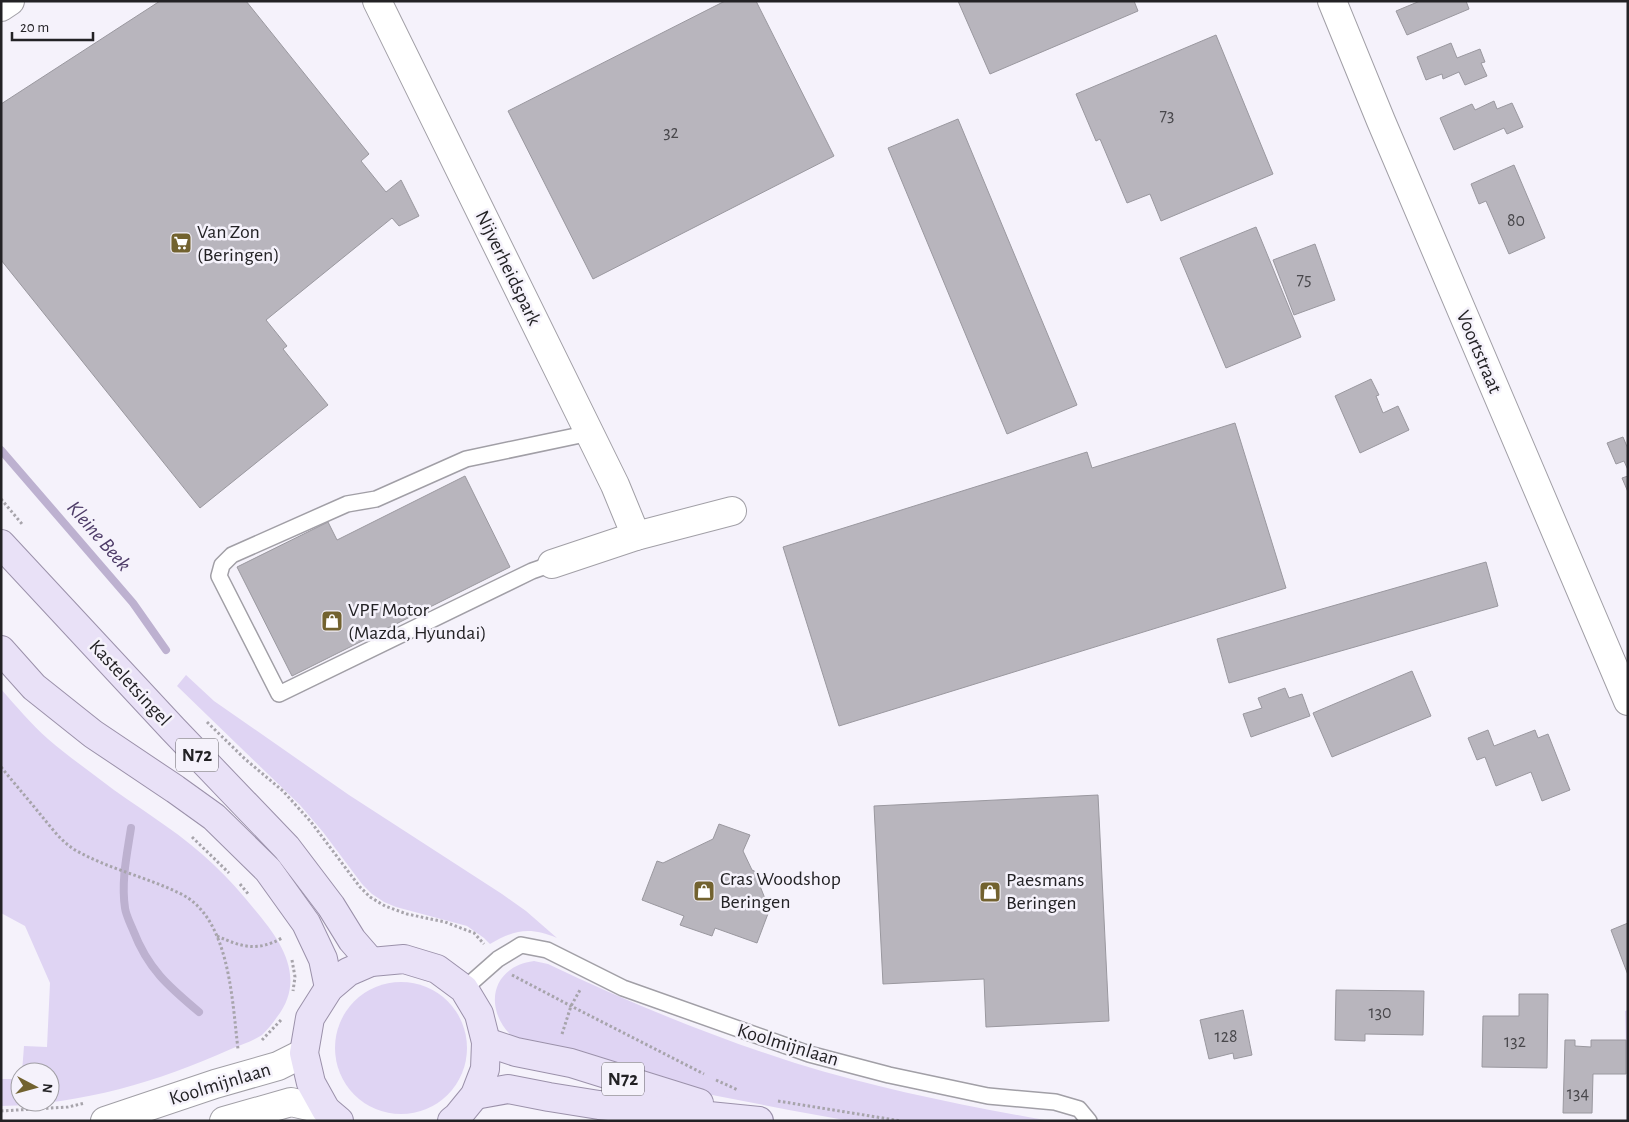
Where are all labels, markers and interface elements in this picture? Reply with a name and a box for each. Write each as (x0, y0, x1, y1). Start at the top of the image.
scale bar (12, 10, 94, 42)
text: 20 m (20, 20, 49, 35)
house number: 73 (1160, 107, 1174, 125)
house number: 32 (663, 124, 679, 142)
street label: Nijverheidspark (472, 208, 544, 328)
house number: 80 (1507, 212, 1525, 230)
place label: Van Zon (Beringen) (197, 222, 280, 265)
supermarket icon: Van Zon (Beringen) (169, 231, 193, 255)
house number: 75 (1296, 271, 1312, 289)
street label: Voortstraat (1453, 308, 1506, 397)
water label: Kleine Beek (63, 497, 135, 575)
place label: VPF Motor (Mazda, Hyundai) (348, 600, 487, 643)
shop icon: VPF Motor (Mazda, Hyundai) (320, 609, 344, 633)
street label: Kasteletsingel (85, 636, 175, 730)
road number: N72 (176, 738, 218, 772)
place label: Cras Woodshop Beringen (720, 869, 841, 912)
place label: Paesmans Beringen (1006, 870, 1084, 913)
shop icon: Cras Woodshop Beringen (692, 879, 716, 903)
shop icon: Paesmans Beringen (978, 880, 1002, 904)
house number: 130 (1368, 1004, 1392, 1022)
street label: Koolmijnlaan (735, 1020, 841, 1070)
house number: 128 (1215, 1028, 1237, 1046)
house number: 132 (1504, 1033, 1526, 1051)
street label: Koolmijnlaan (167, 1059, 273, 1109)
north arrow (10, 1062, 60, 1112)
road number: N72 (602, 1062, 644, 1096)
text: N (39, 1083, 54, 1094)
house number: 134 (1567, 1085, 1589, 1103)

